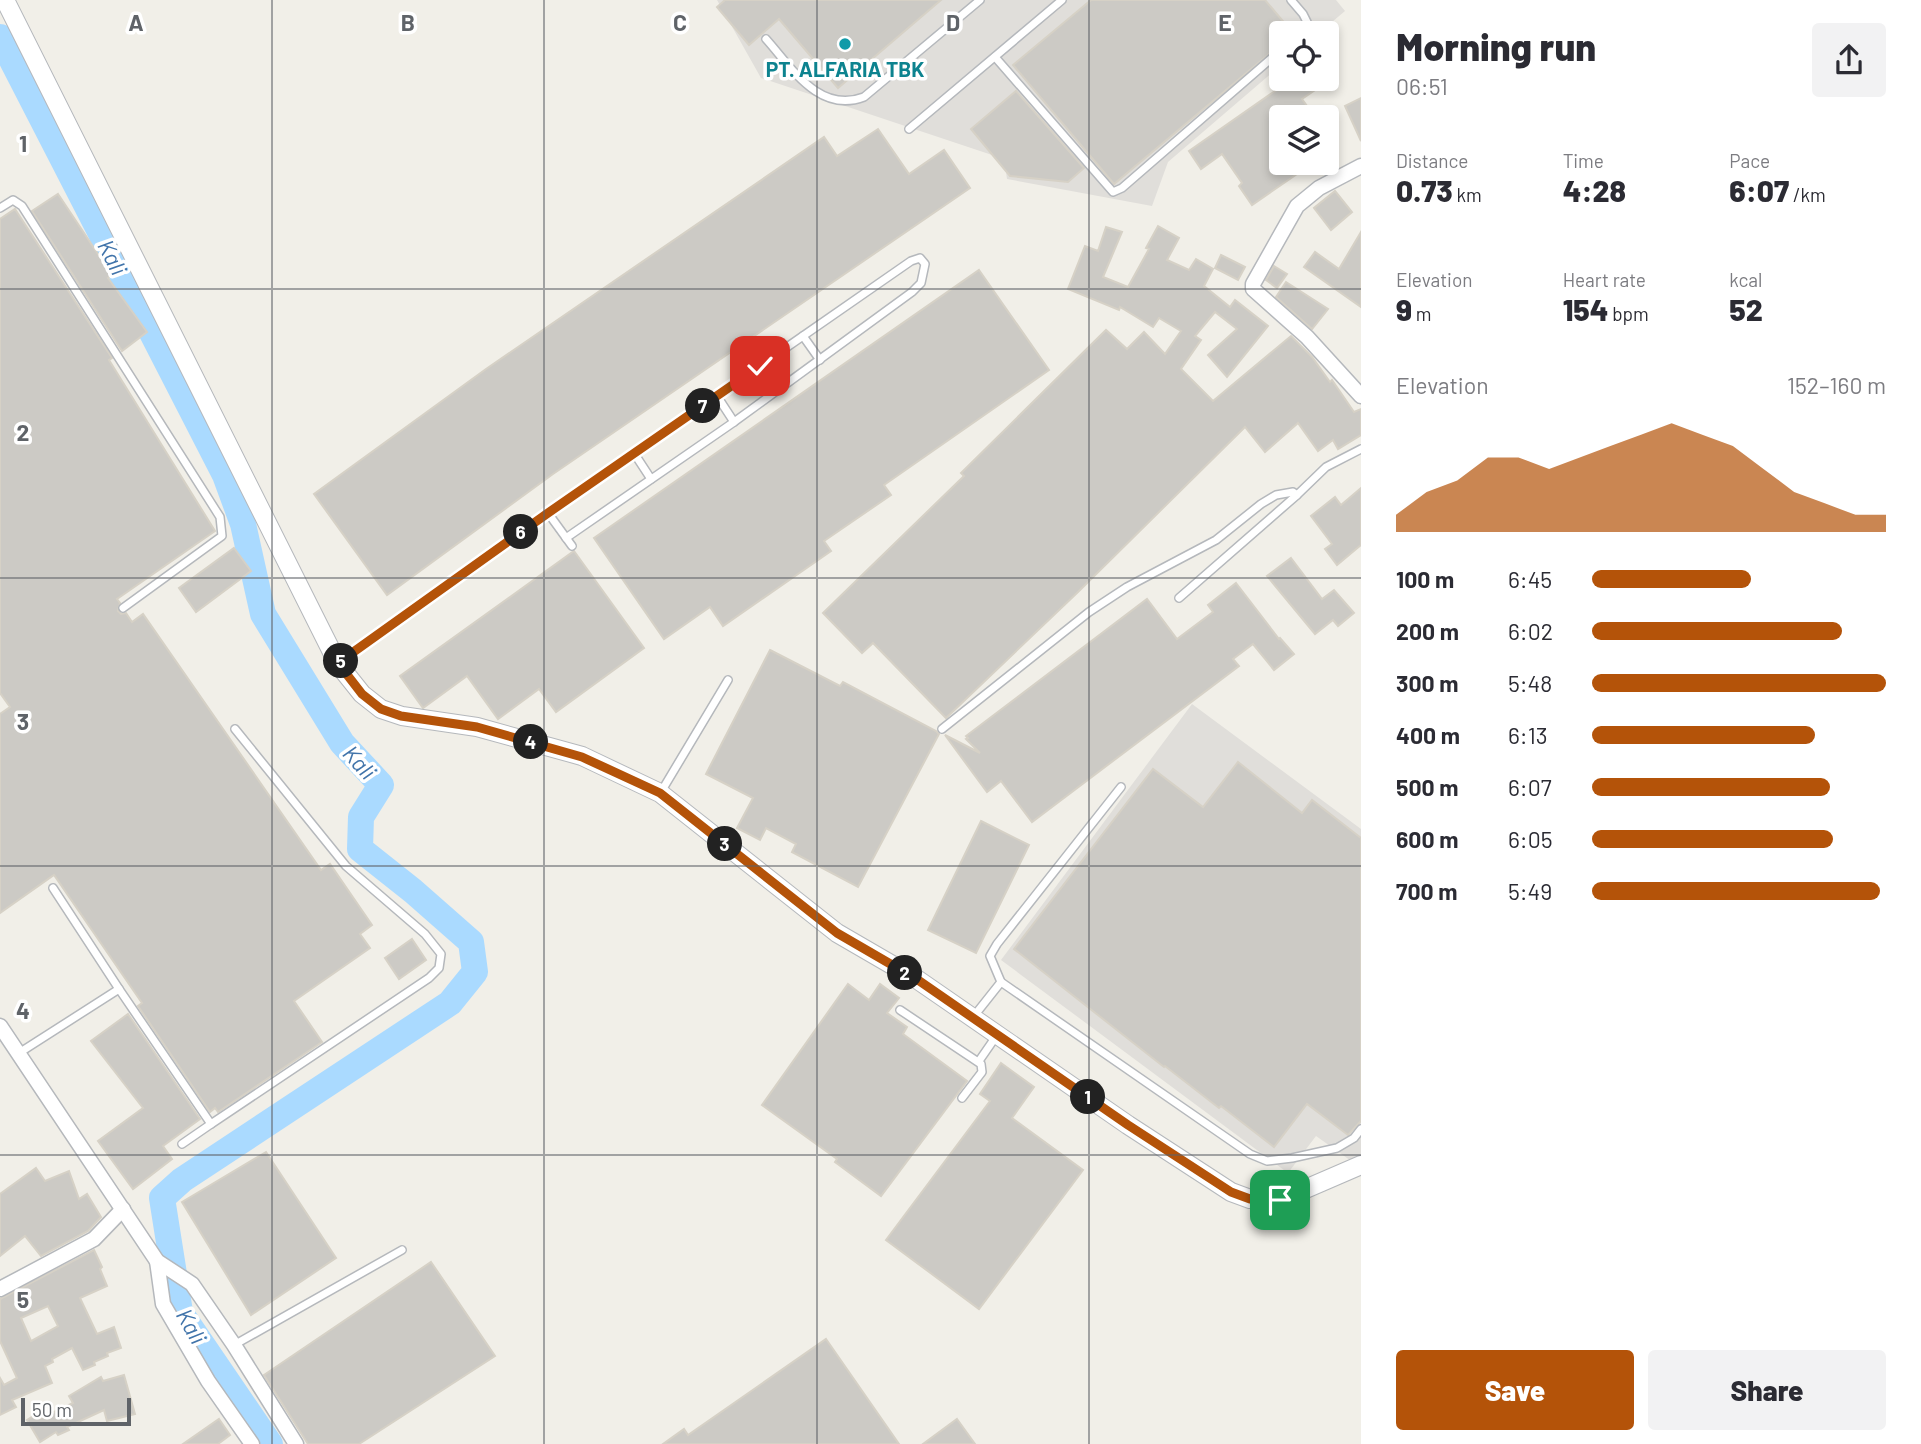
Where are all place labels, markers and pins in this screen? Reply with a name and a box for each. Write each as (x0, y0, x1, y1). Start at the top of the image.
marker: PT. ALFARIA TBK (837, 36, 853, 52)
place label: PT. ALFARIA TBK (766, 56, 924, 81)
pin (730, 336, 790, 396)
pin: 7 (686, 388, 720, 424)
pin: 6 (504, 514, 538, 550)
pin: 5 (324, 644, 358, 678)
pin: 4 (514, 724, 548, 760)
pin: 3 (708, 826, 742, 862)
pin: 2 (888, 956, 922, 990)
pin: 1 (1070, 1080, 1106, 1114)
pin (1250, 1170, 1310, 1230)

